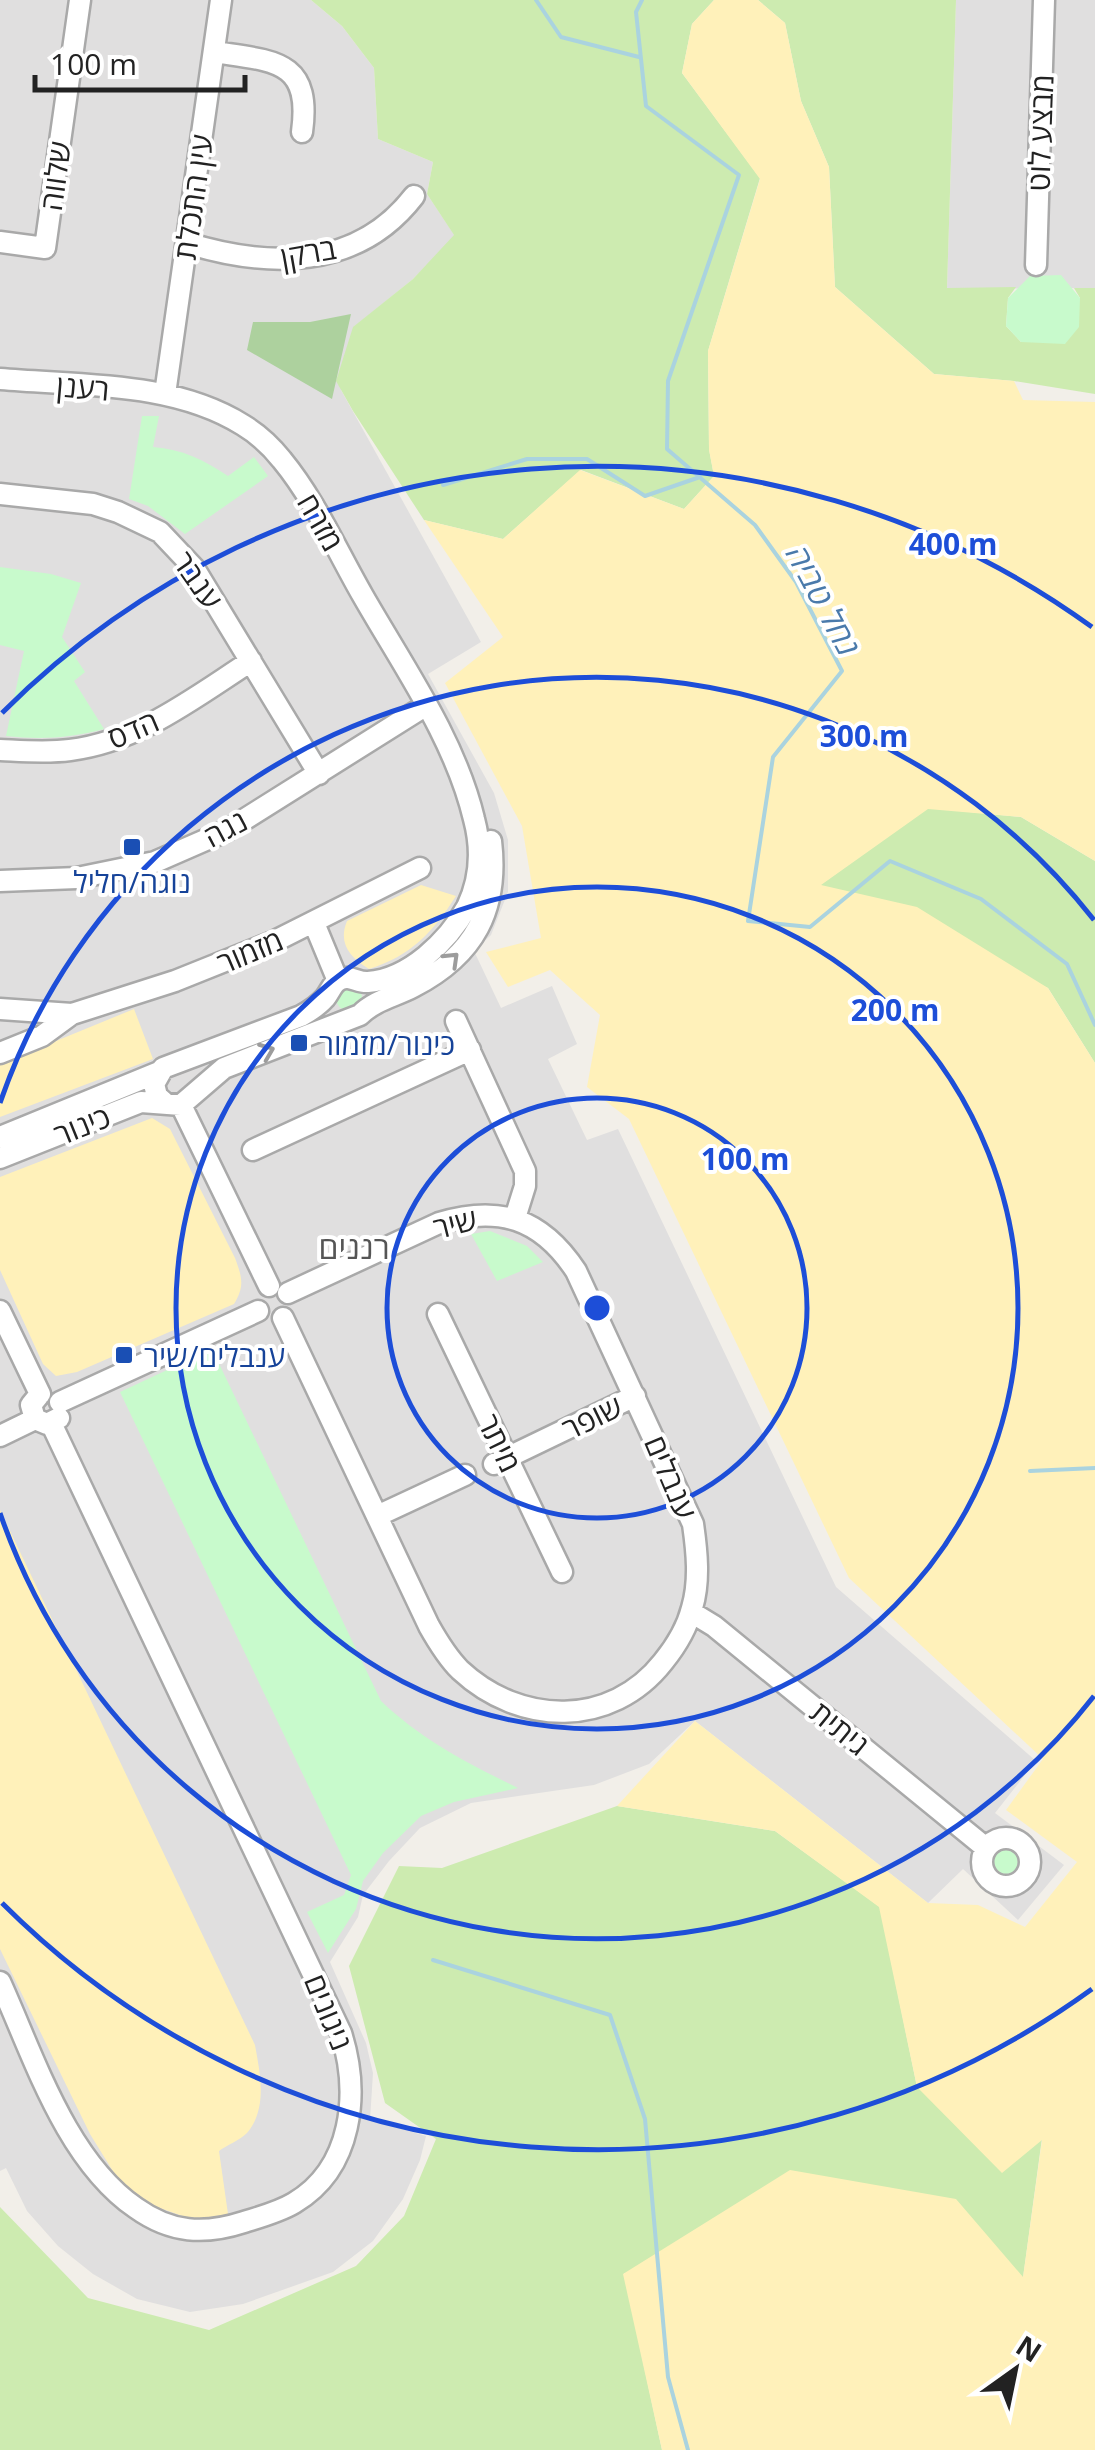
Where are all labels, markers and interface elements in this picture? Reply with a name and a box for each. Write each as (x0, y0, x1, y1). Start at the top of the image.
scale bar (35, 30, 245, 92)
text: 100 m (50, 43, 137, 84)
street label: מבצע לוט (1017, 74, 1063, 192)
street label: עין התכלת (164, 132, 222, 262)
street label: שלווה (30, 139, 80, 213)
street label: ברקן (277, 227, 339, 277)
street label: רענן (55, 364, 111, 410)
street label: מזרח (288, 486, 354, 558)
text: 400 m (909, 523, 997, 564)
water label: נחל טביה (777, 537, 871, 663)
street label: ענבר (164, 543, 232, 617)
street label: הדס (101, 700, 165, 758)
text: 300 m (820, 715, 908, 756)
street label: נגה (196, 800, 254, 856)
marker: נוגה/חליל (121, 836, 143, 858)
place label: נוגה/חליל (73, 861, 191, 902)
street label: מזמור (211, 919, 289, 983)
one-way arrow (440, 952, 458, 970)
text: 200 m (851, 989, 939, 1030)
place label: כינור/מזמור (319, 1023, 455, 1064)
marker: כינור/מזמור (288, 1032, 310, 1054)
one-way arrow (257, 1042, 275, 1062)
street label: כינור (48, 1095, 116, 1155)
text: 100 m (701, 1138, 789, 1179)
street label: שיר (429, 1198, 481, 1248)
district label: רננים (318, 1225, 390, 1268)
centre of rings (579, 1290, 615, 1326)
place label: ענבלים/שיר (144, 1335, 285, 1376)
marker: ענבלים/שיר (113, 1344, 135, 1366)
street label: שופר (555, 1385, 629, 1449)
street label: מיתר (468, 1407, 532, 1479)
street label: ענבלים (635, 1429, 707, 1525)
street label: גיתית (802, 1692, 878, 1764)
street label: ניגונים (295, 1968, 363, 2056)
north arrow (965, 2320, 1065, 2420)
text: N (1009, 2326, 1049, 2370)

